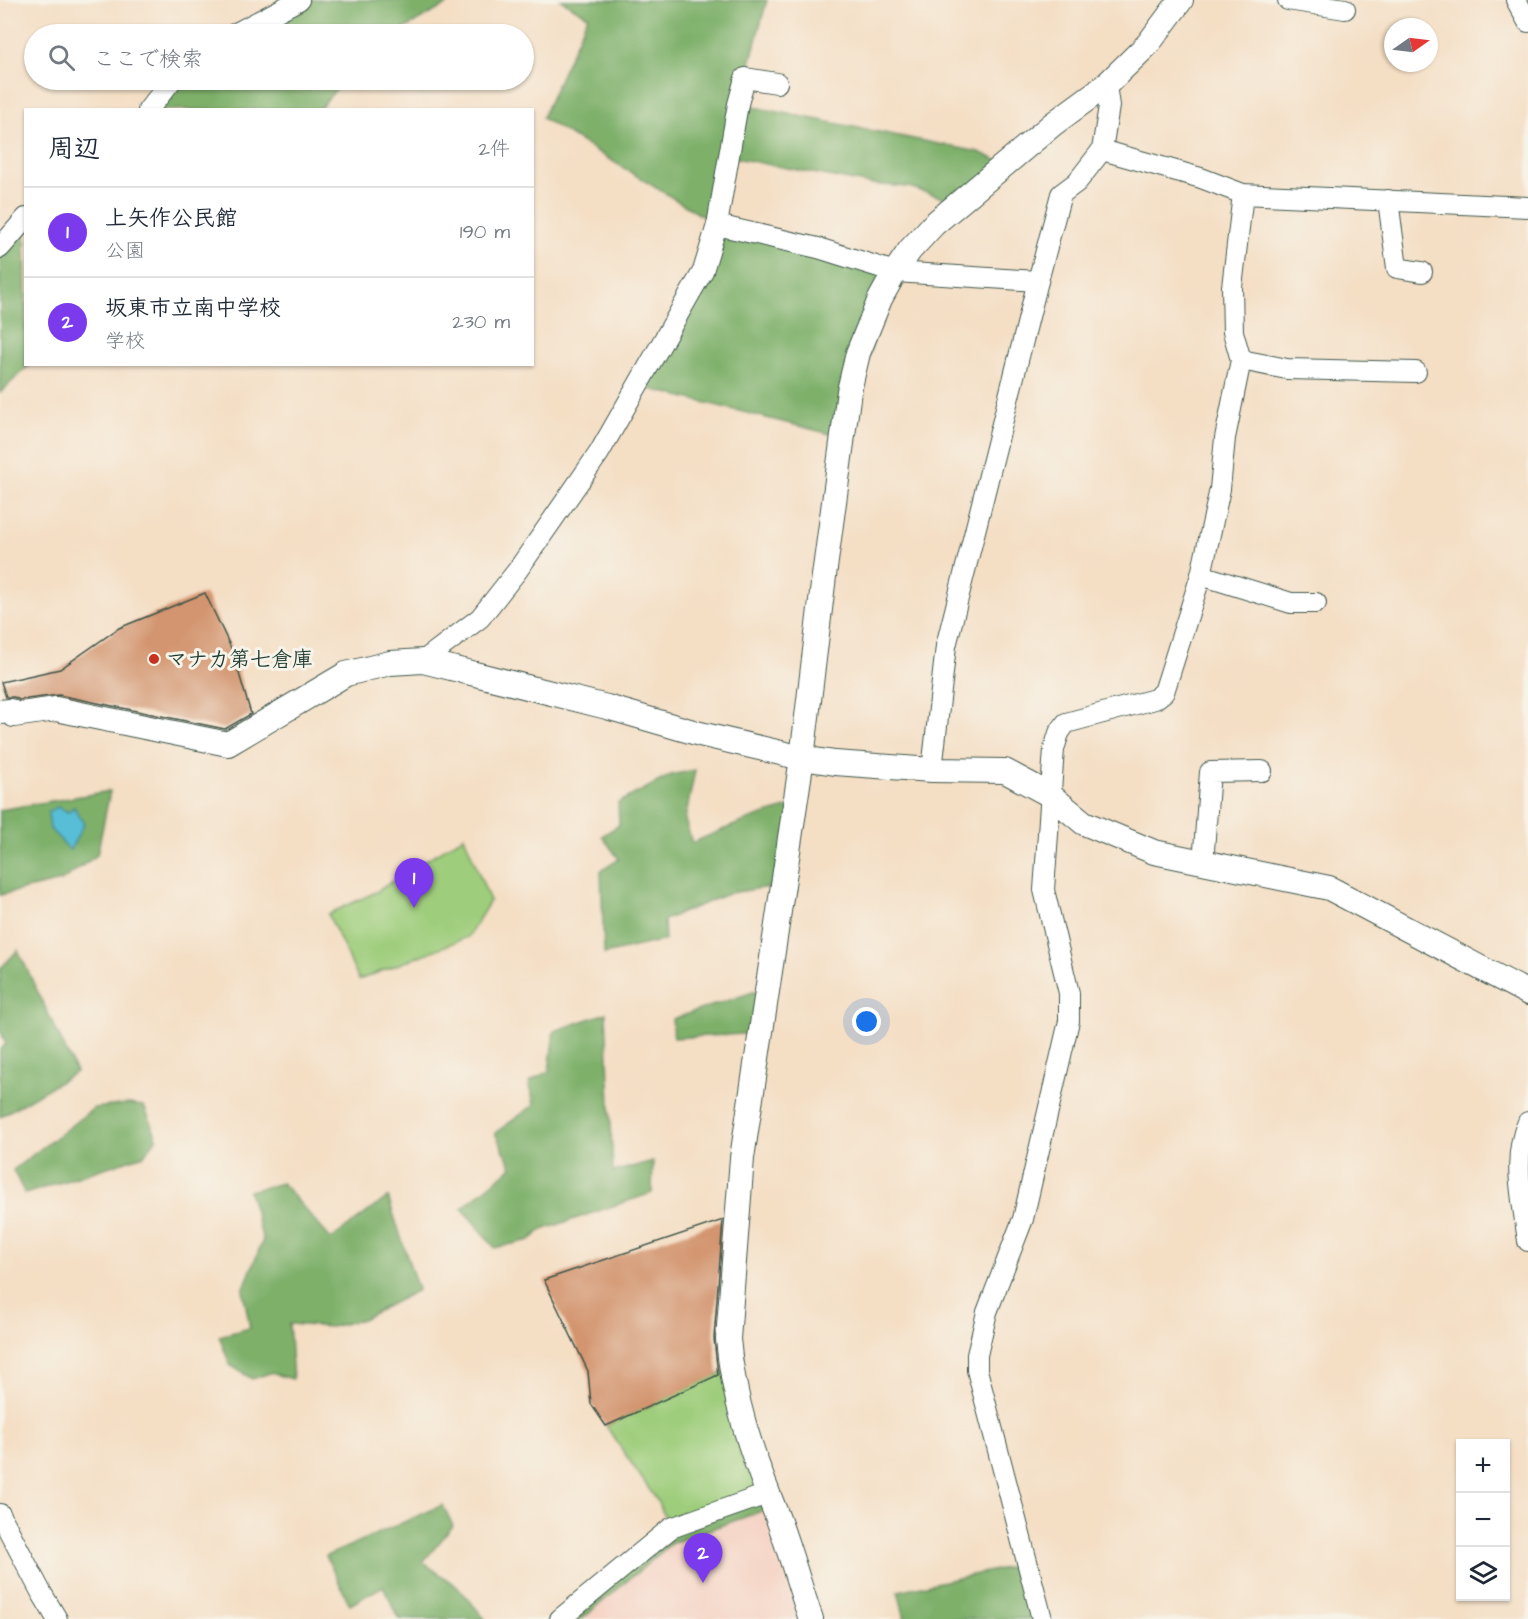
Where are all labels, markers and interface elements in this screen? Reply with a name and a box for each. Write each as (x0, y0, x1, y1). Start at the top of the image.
north arrow (1384, 18, 1438, 72)
search box (24, 24, 534, 90)
icon: search (45, 41, 78, 74)
text: ここで検索 (93, 44, 203, 75)
text: 周辺 (48, 131, 100, 167)
text: 2件 (479, 135, 510, 163)
text: 上矢作公民館 (105, 203, 237, 234)
text: 1 (66, 218, 69, 246)
text: 190 m (460, 218, 510, 246)
text: 公園 (105, 237, 145, 265)
text: 坂東市立南中学校 (105, 293, 281, 324)
text: 2 (62, 308, 73, 336)
text: 230 m (452, 308, 510, 336)
text: 学校 (105, 327, 145, 355)
place label: マナカ第七倉庫 (166, 645, 313, 674)
marker: マナカ第七倉庫 (147, 652, 161, 666)
pin: 1 (394, 858, 434, 908)
your location (852, 1007, 881, 1036)
map controls (1456, 1439, 1510, 1601)
button: + (1456, 1439, 1510, 1493)
button: − (1456, 1493, 1510, 1547)
pin: 2 (684, 1534, 722, 1583)
button: layers (1456, 1547, 1510, 1601)

